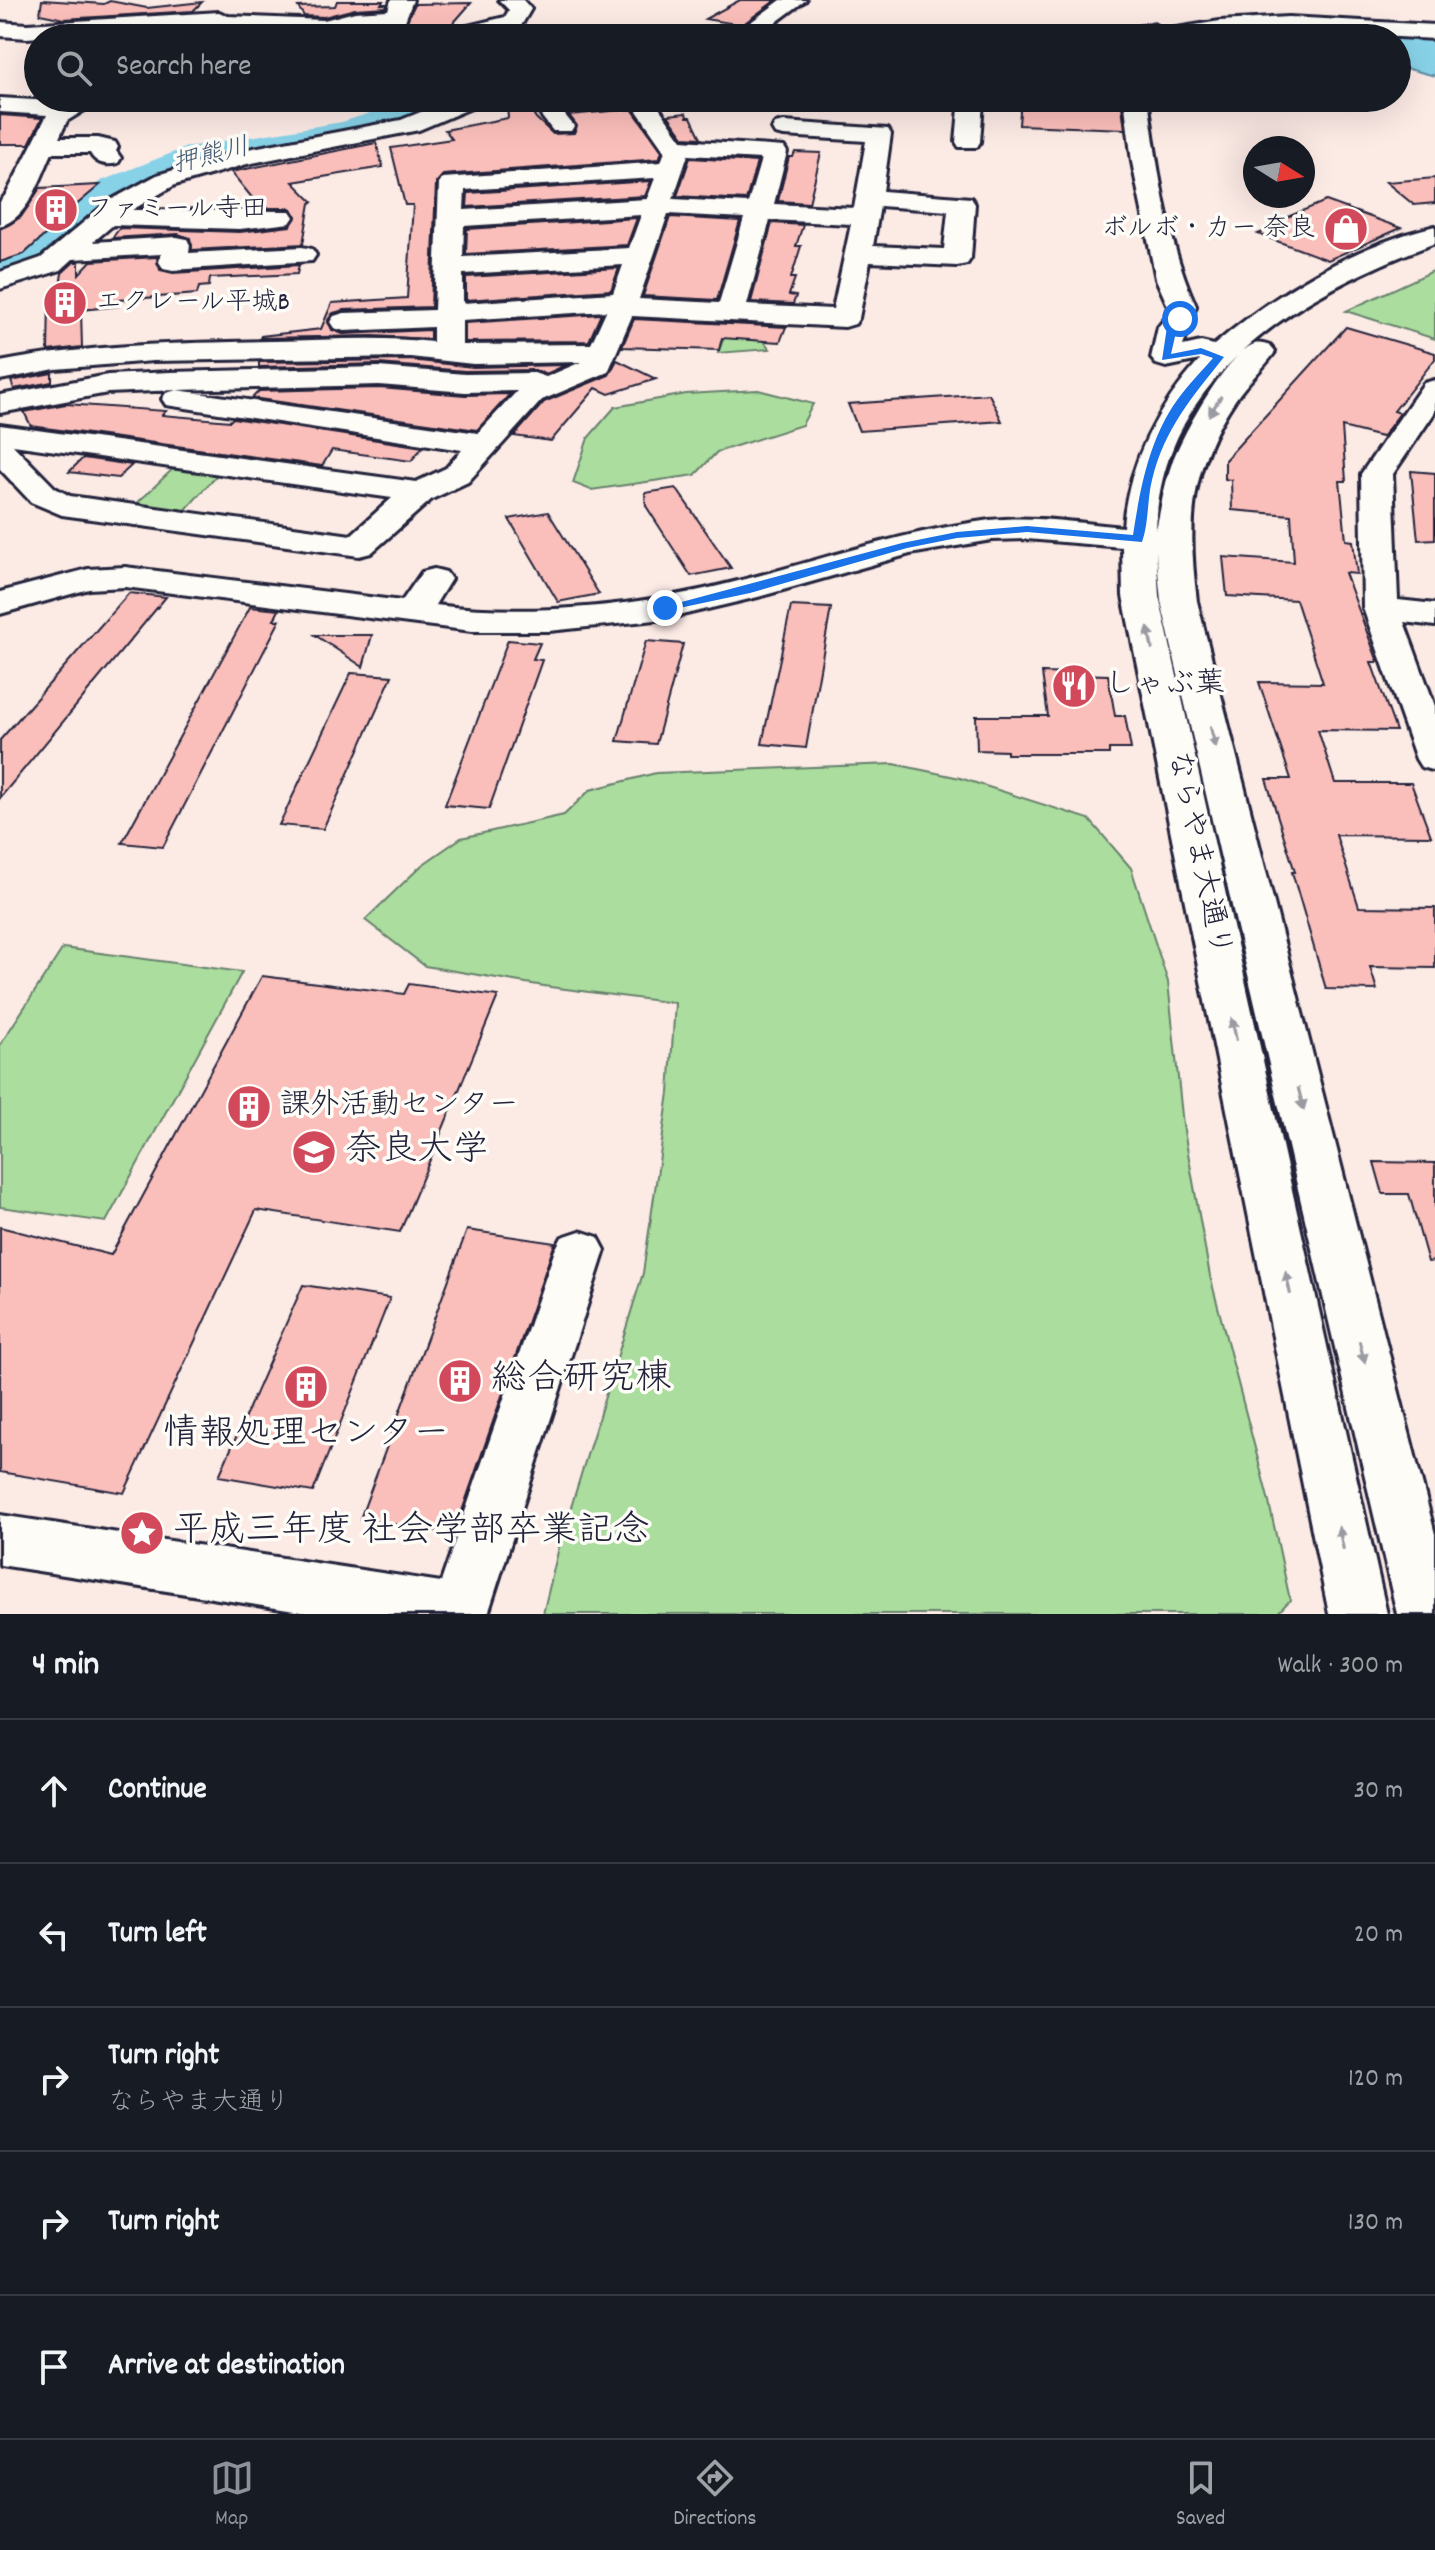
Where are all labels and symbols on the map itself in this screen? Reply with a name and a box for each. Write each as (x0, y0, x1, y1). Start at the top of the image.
water label: 押熊川 (169, 130, 253, 184)
north arrow (1243, 136, 1315, 208)
building icon: ファミール寺田 (32, 186, 80, 234)
place label: ファミール寺田 (87, 192, 267, 229)
shop icon: ボルボ・カー 奈良 (1322, 205, 1370, 253)
place label: ボルボ・カー 奈良 (1102, 211, 1315, 248)
building icon: エクレール平城B (41, 279, 89, 327)
place label: エクレール平城B (96, 285, 290, 322)
route start (1162, 301, 1198, 337)
one-way arrow (1209, 395, 1223, 417)
route end (647, 590, 683, 626)
one-way arrow (1143, 625, 1156, 650)
restaurant icon: しゃぶ葉 (1050, 662, 1098, 710)
place label: しゃぶ葉 (1105, 665, 1225, 708)
one-way arrow (1207, 725, 1220, 750)
street label: ならやま大通り (1154, 747, 1240, 961)
one-way arrow (1227, 1016, 1240, 1041)
building icon: 課外活動センター (225, 1083, 273, 1131)
place label: 課外活動センター (280, 1086, 519, 1129)
one-way arrow (1295, 1086, 1307, 1111)
place label: 奈良大学 (345, 1126, 489, 1178)
school or university icon: 奈良大学 (290, 1128, 338, 1176)
one-way arrow (1281, 1271, 1294, 1296)
one-way arrow (1356, 1339, 1369, 1364)
place label: 総合研究棟 (491, 1355, 671, 1407)
building icon: 総合研究棟 (436, 1357, 484, 1405)
building icon: 情報処理センター (282, 1363, 330, 1411)
place label: 情報処理センター (163, 1410, 449, 1462)
place label: 平成三年度 社会学部卒業記念 (173, 1507, 649, 1559)
place icon: 平成三年度 社会学部卒業記念 (118, 1509, 166, 1557)
one-way arrow (1334, 1525, 1347, 1550)

